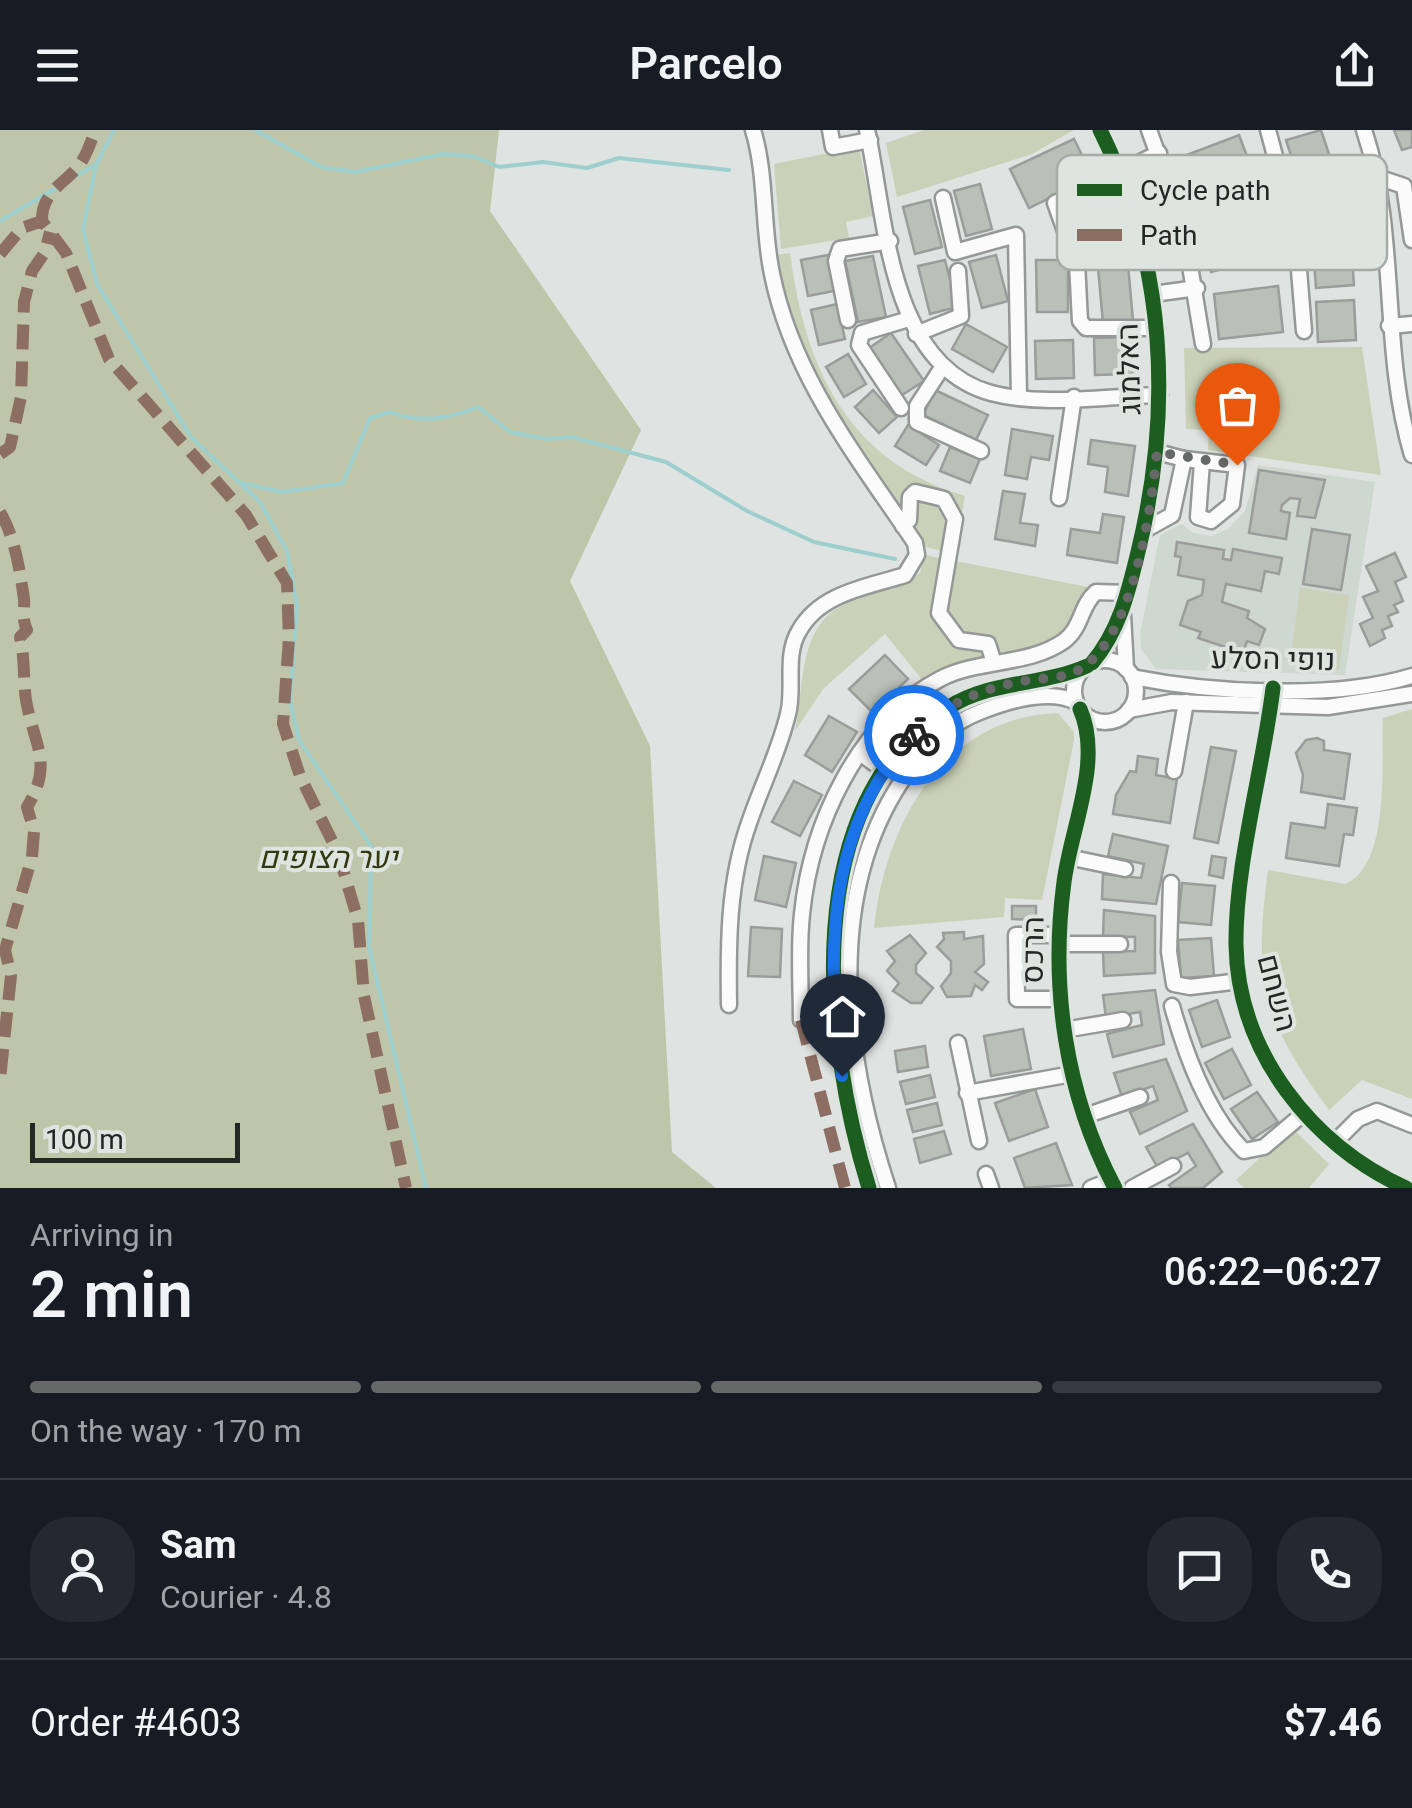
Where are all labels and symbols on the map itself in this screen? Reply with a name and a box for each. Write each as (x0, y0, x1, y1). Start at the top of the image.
legend (1057, 155, 1387, 270)
text: Cycle path (1140, 171, 1270, 212)
text: Path (1140, 216, 1197, 257)
street label: האלמוג (1106, 322, 1154, 416)
pin (1195, 363, 1280, 466)
street label: נופי הסלע (1210, 637, 1336, 683)
courier (864, 685, 964, 785)
park label: יער הצופים (259, 837, 399, 881)
street label: הרכס (1011, 916, 1057, 984)
street label: השחם (1245, 950, 1307, 1037)
pin (800, 974, 885, 1077)
scale bar (30, 1118, 240, 1162)

